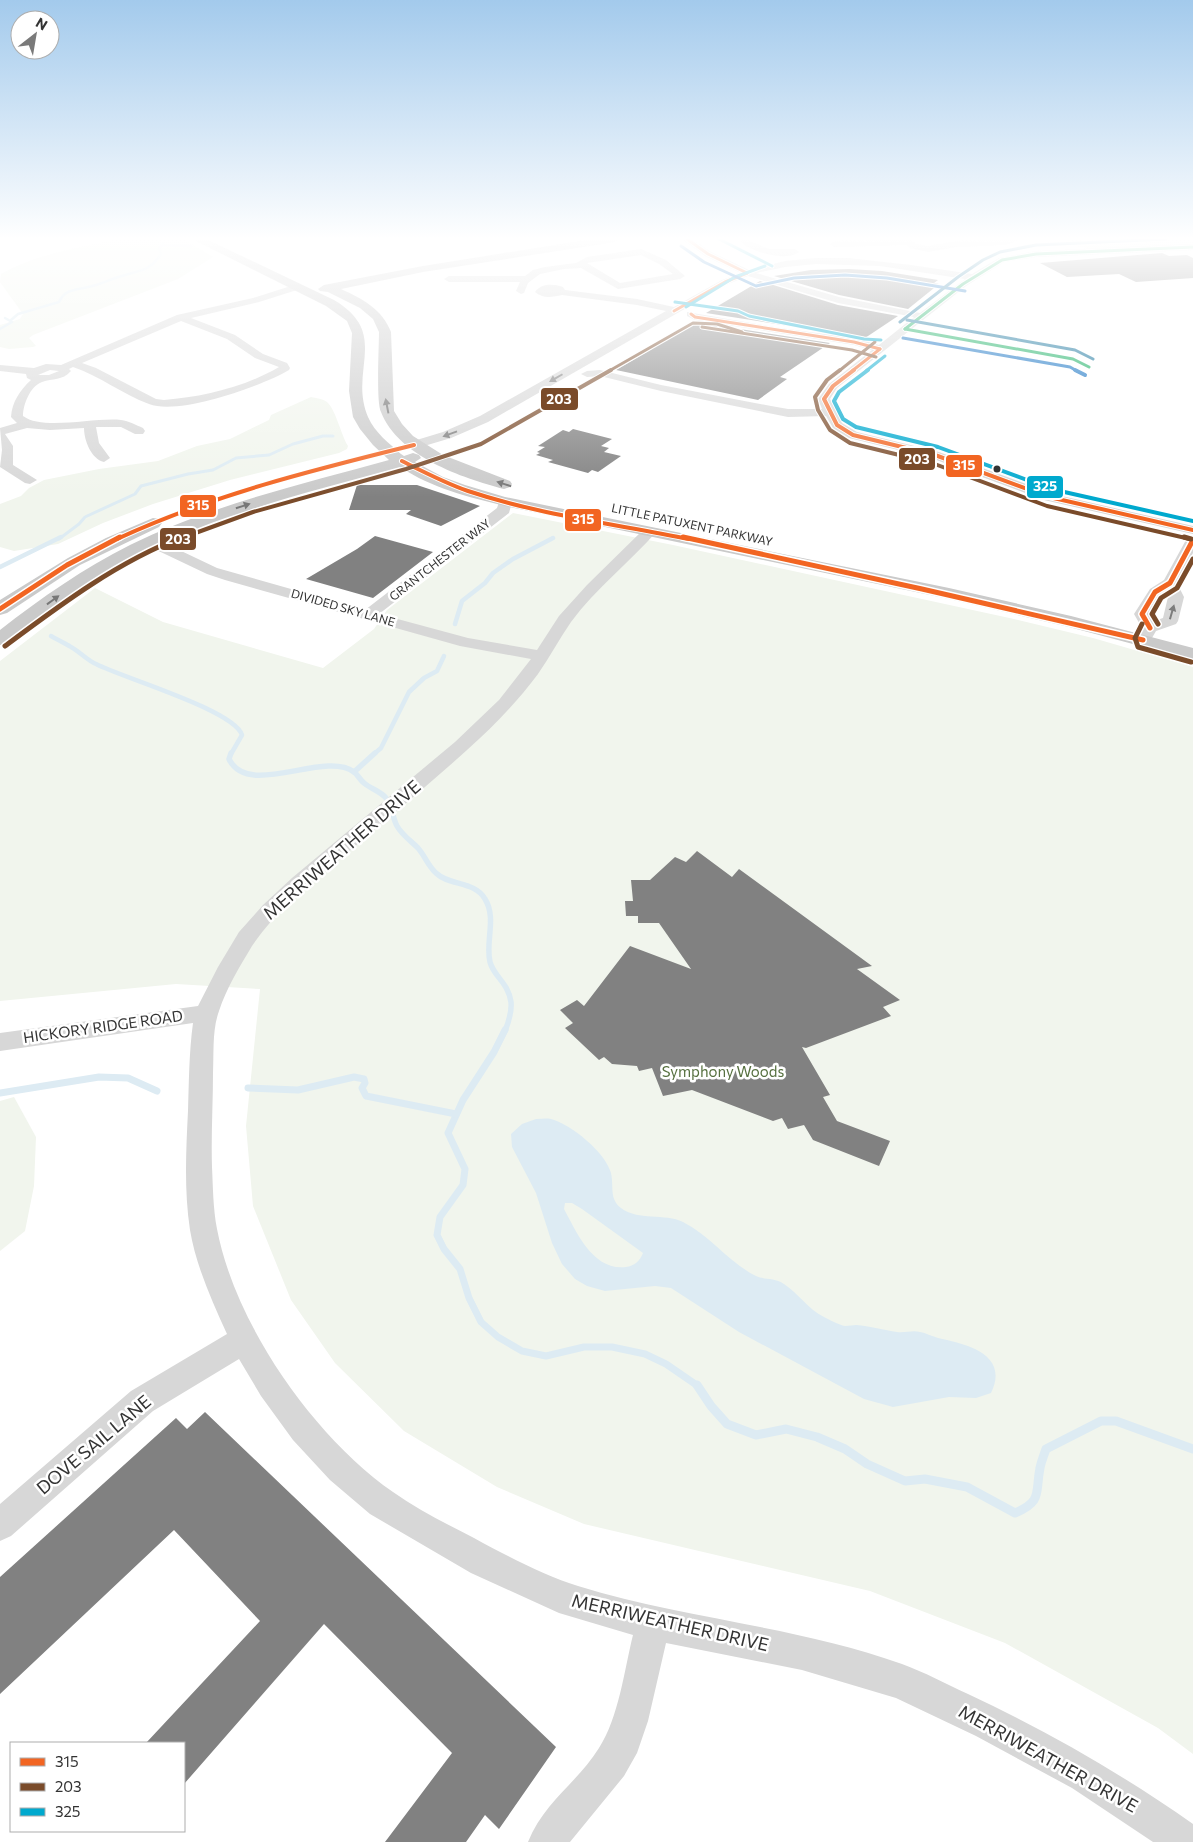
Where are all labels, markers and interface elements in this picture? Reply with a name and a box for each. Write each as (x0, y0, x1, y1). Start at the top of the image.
north arrow (10, 10, 60, 60)
text: N (33, 13, 51, 33)
one-way arrow (549, 374, 564, 382)
line badge: 203 (540, 387, 579, 411)
text: 203 (546, 390, 572, 407)
one-way arrow (383, 398, 391, 413)
one-way arrow (442, 430, 457, 438)
line badge: 203 (898, 447, 936, 471)
text: 203 (904, 450, 930, 467)
line badge: 315 (945, 454, 983, 478)
text: 315 (953, 456, 975, 473)
unlabelled marker (992, 464, 1002, 474)
line badge: 325 (1026, 475, 1064, 499)
text: 325 (1033, 477, 1057, 494)
one-way arrow (497, 479, 512, 487)
line badge: 315 (179, 494, 217, 518)
text: 315 (187, 496, 209, 513)
street label: LITTLE PATUXENT PARKWAY (610, 500, 774, 548)
one-way arrow (236, 502, 251, 510)
line badge: 315 (564, 508, 602, 532)
text: 315 (572, 510, 594, 527)
street label: GRANTCHESTER WAY (386, 515, 493, 603)
line badge: 203 (159, 527, 197, 551)
text: 203 (165, 530, 191, 547)
street label: DIVIDED SKY LANE (290, 586, 397, 629)
one-way arrow (46, 594, 59, 605)
one-way arrow (1169, 605, 1177, 620)
street label: MERRIWEATHER DRIVE (258, 775, 425, 924)
street label: HICKORY RIDGE ROAD (22, 1006, 184, 1046)
park label: Symphony Woods (662, 1062, 784, 1080)
street label: DOVE SAIL LANE (32, 1390, 155, 1499)
street label: MERRIWEATHER DRIVE (570, 1589, 771, 1655)
street label: MERRIWEATHER DRIVE (955, 1700, 1142, 1817)
legend (10, 1742, 185, 1832)
text: 315 (55, 1752, 79, 1770)
text: 203 (55, 1777, 82, 1795)
text: 325 (55, 1802, 80, 1820)

